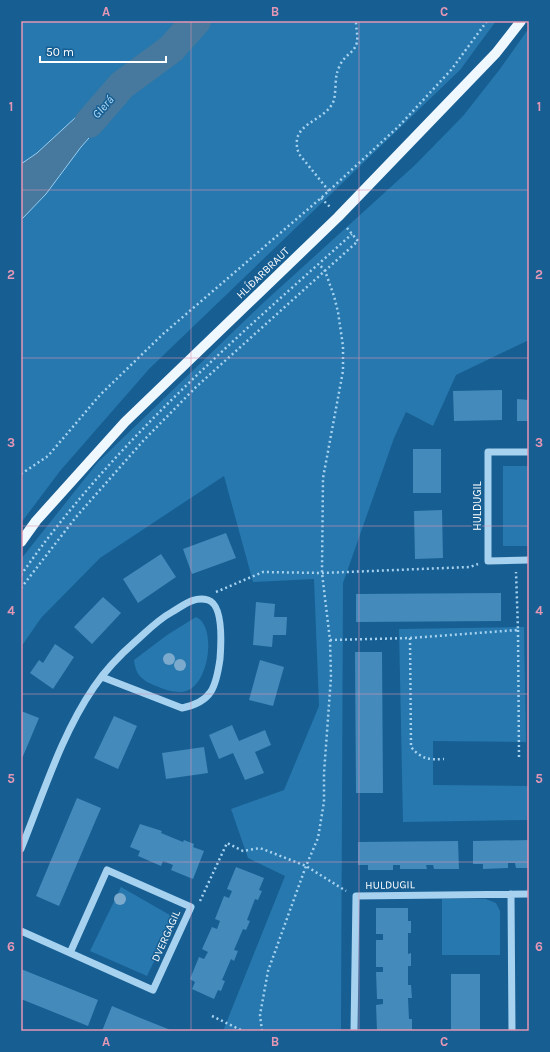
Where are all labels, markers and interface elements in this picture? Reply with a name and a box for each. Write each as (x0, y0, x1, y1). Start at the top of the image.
text: A (102, 4, 110, 19)
text: B (271, 4, 279, 19)
text: C (440, 4, 448, 19)
scale bar (40, 38, 166, 64)
text: 50 m (46, 45, 74, 59)
water label: Glerá (89, 93, 117, 121)
text: 1 (9, 99, 13, 114)
text: 1 (537, 99, 541, 114)
street label: HLÍÐARBRAUT (232, 243, 292, 301)
text: 2 (7, 267, 15, 282)
text: 2 (535, 267, 543, 282)
text: 3 (7, 435, 15, 450)
text: 3 (535, 435, 543, 450)
street label: HULDUGIL (471, 480, 484, 531)
text: 4 (7, 603, 15, 618)
text: 4 (535, 603, 543, 618)
text: 5 (7, 771, 15, 786)
text: 5 (535, 771, 543, 786)
street label: HULDUGIL (365, 878, 416, 892)
street label: DVERGAGIL (149, 907, 183, 964)
text: 6 (7, 939, 15, 954)
text: 6 (535, 939, 543, 954)
text: A (102, 1034, 110, 1049)
text: B (271, 1034, 279, 1049)
text: C (440, 1034, 448, 1049)

